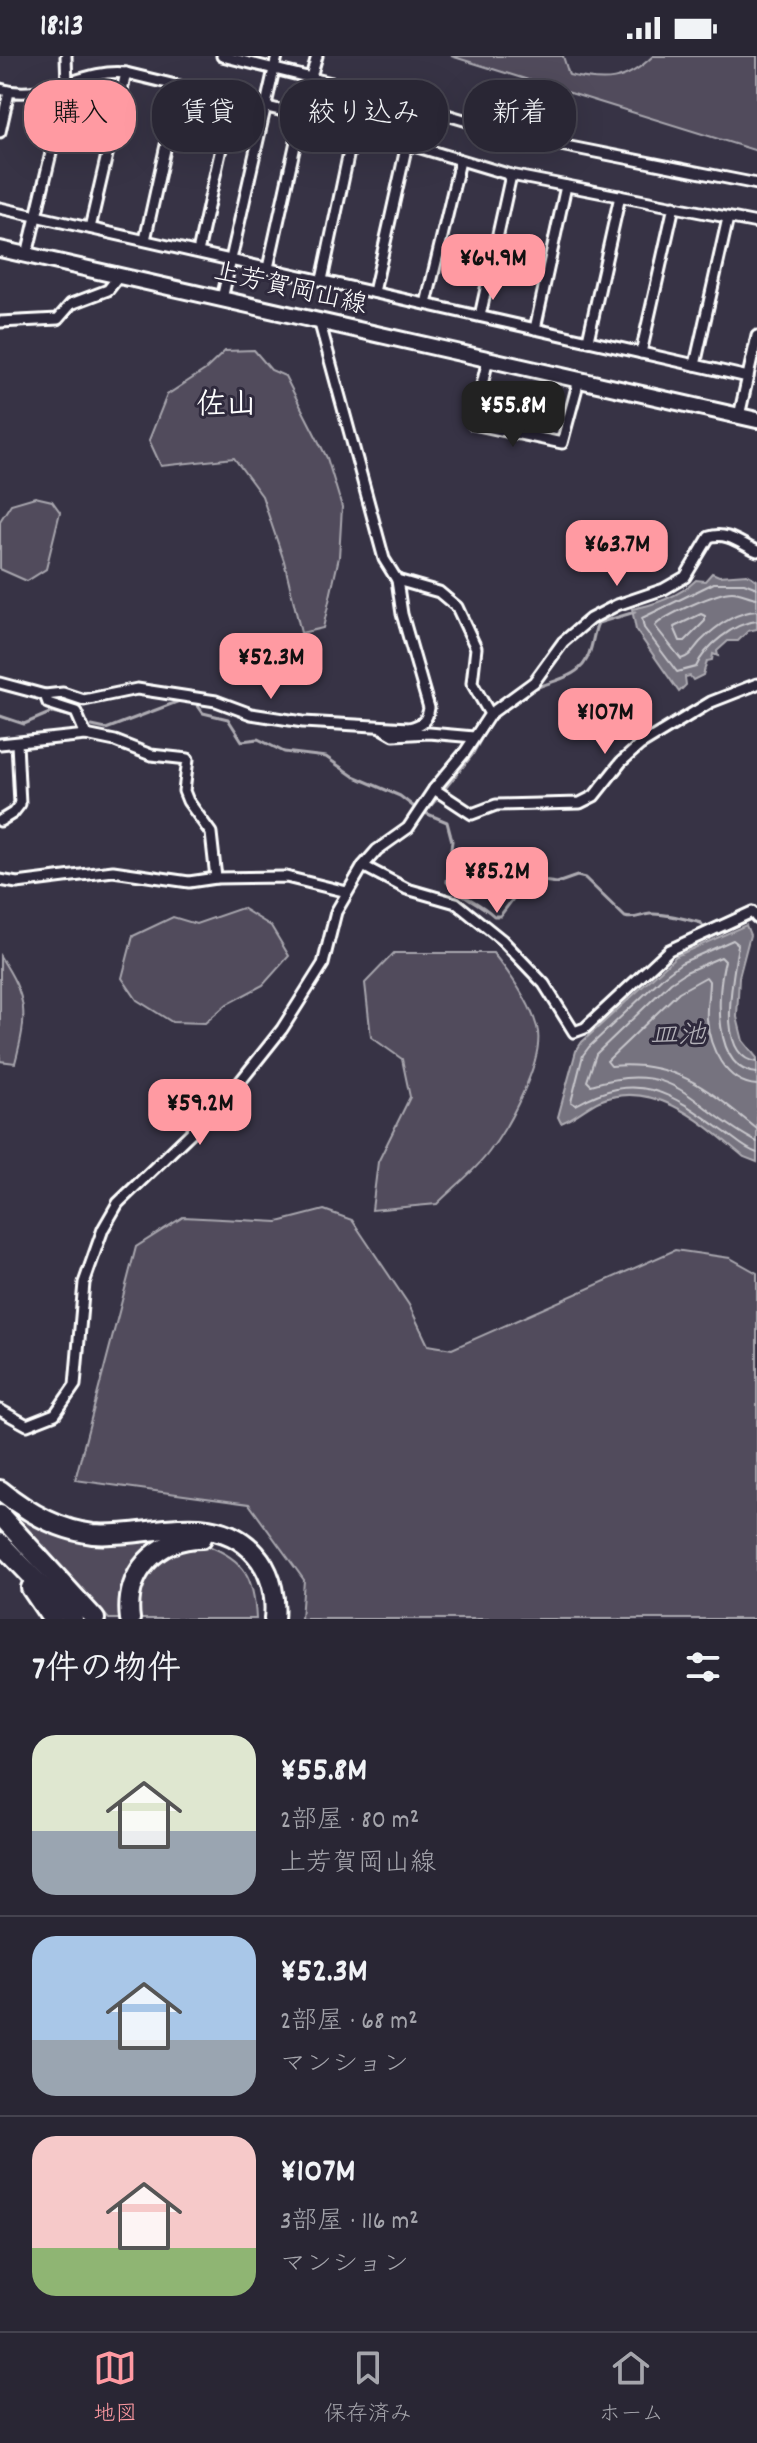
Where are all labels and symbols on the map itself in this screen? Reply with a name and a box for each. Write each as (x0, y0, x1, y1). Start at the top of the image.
pin: ¥64.9M (428, 234, 558, 302)
street label: 上芳賀岡山線 (210, 254, 370, 326)
pin: ¥55.8M (448, 381, 578, 449)
district label: 佐山 (196, 386, 256, 429)
pin: ¥63.7M (552, 520, 682, 588)
pin: ¥52.3M (206, 633, 336, 701)
pin: ¥107M (549, 688, 661, 756)
pin: ¥85.2M (432, 847, 562, 915)
water label: 皿池 (650, 1018, 707, 1058)
pin: ¥59.2M (135, 1079, 265, 1147)

